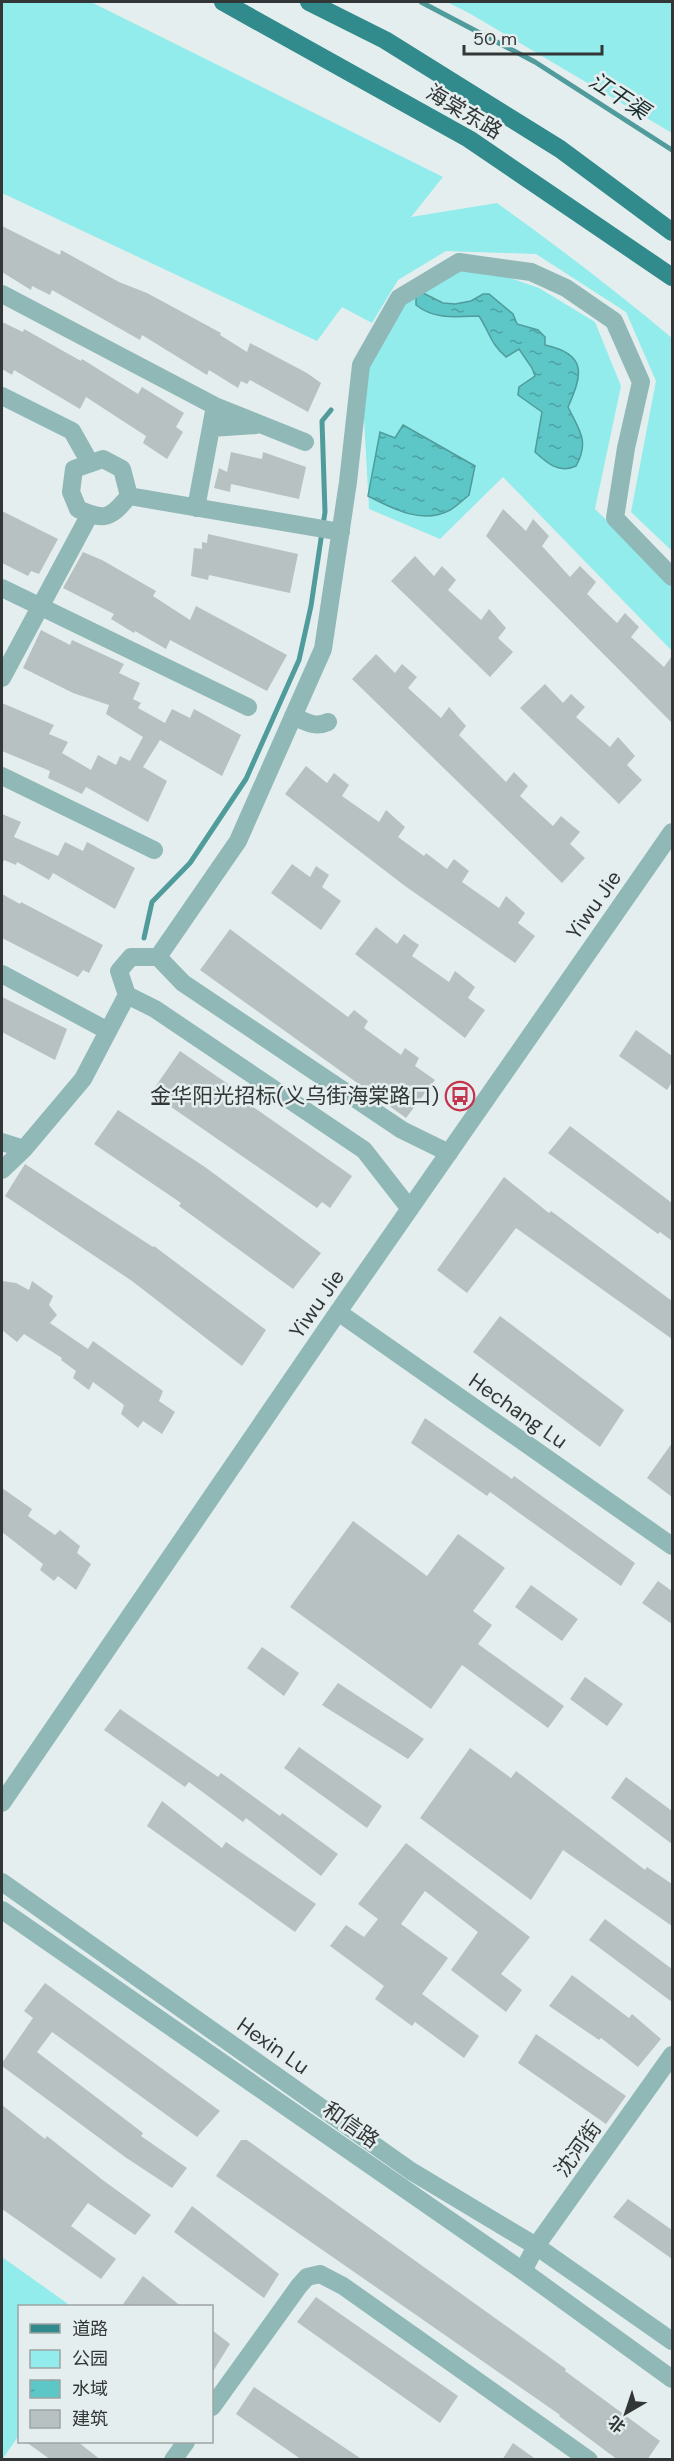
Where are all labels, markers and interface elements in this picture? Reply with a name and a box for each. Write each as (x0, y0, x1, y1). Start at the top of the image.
scale bar (464, 18, 602, 56)
text: 50 m (473, 27, 517, 51)
water label: 江干渠 (583, 66, 657, 128)
street label: 海棠东路 (421, 78, 507, 146)
street label: Yiwu Jie (560, 865, 628, 945)
bus stop icon: 金华阳光招标(义乌街海棠路口) (444, 1080, 476, 1112)
place label: 金华阳光招标(义乌街海棠路口) (150, 1082, 439, 1110)
street label: Yiwu Jie (283, 1264, 351, 1344)
street label: Hechang Lu (463, 1367, 573, 1455)
street label: Hexin Lu (231, 2011, 315, 2081)
street label: 和信路 (317, 2095, 385, 2155)
street label: 沈河街 (548, 2115, 608, 2183)
legend (18, 2305, 213, 2443)
text: 道路 (72, 2317, 108, 2341)
text: 公园 (72, 2347, 108, 2371)
text: 水域 (72, 2377, 108, 2401)
north arrow (596, 2383, 656, 2443)
text: 建筑 (72, 2407, 108, 2431)
text: 北 (604, 2411, 630, 2437)

